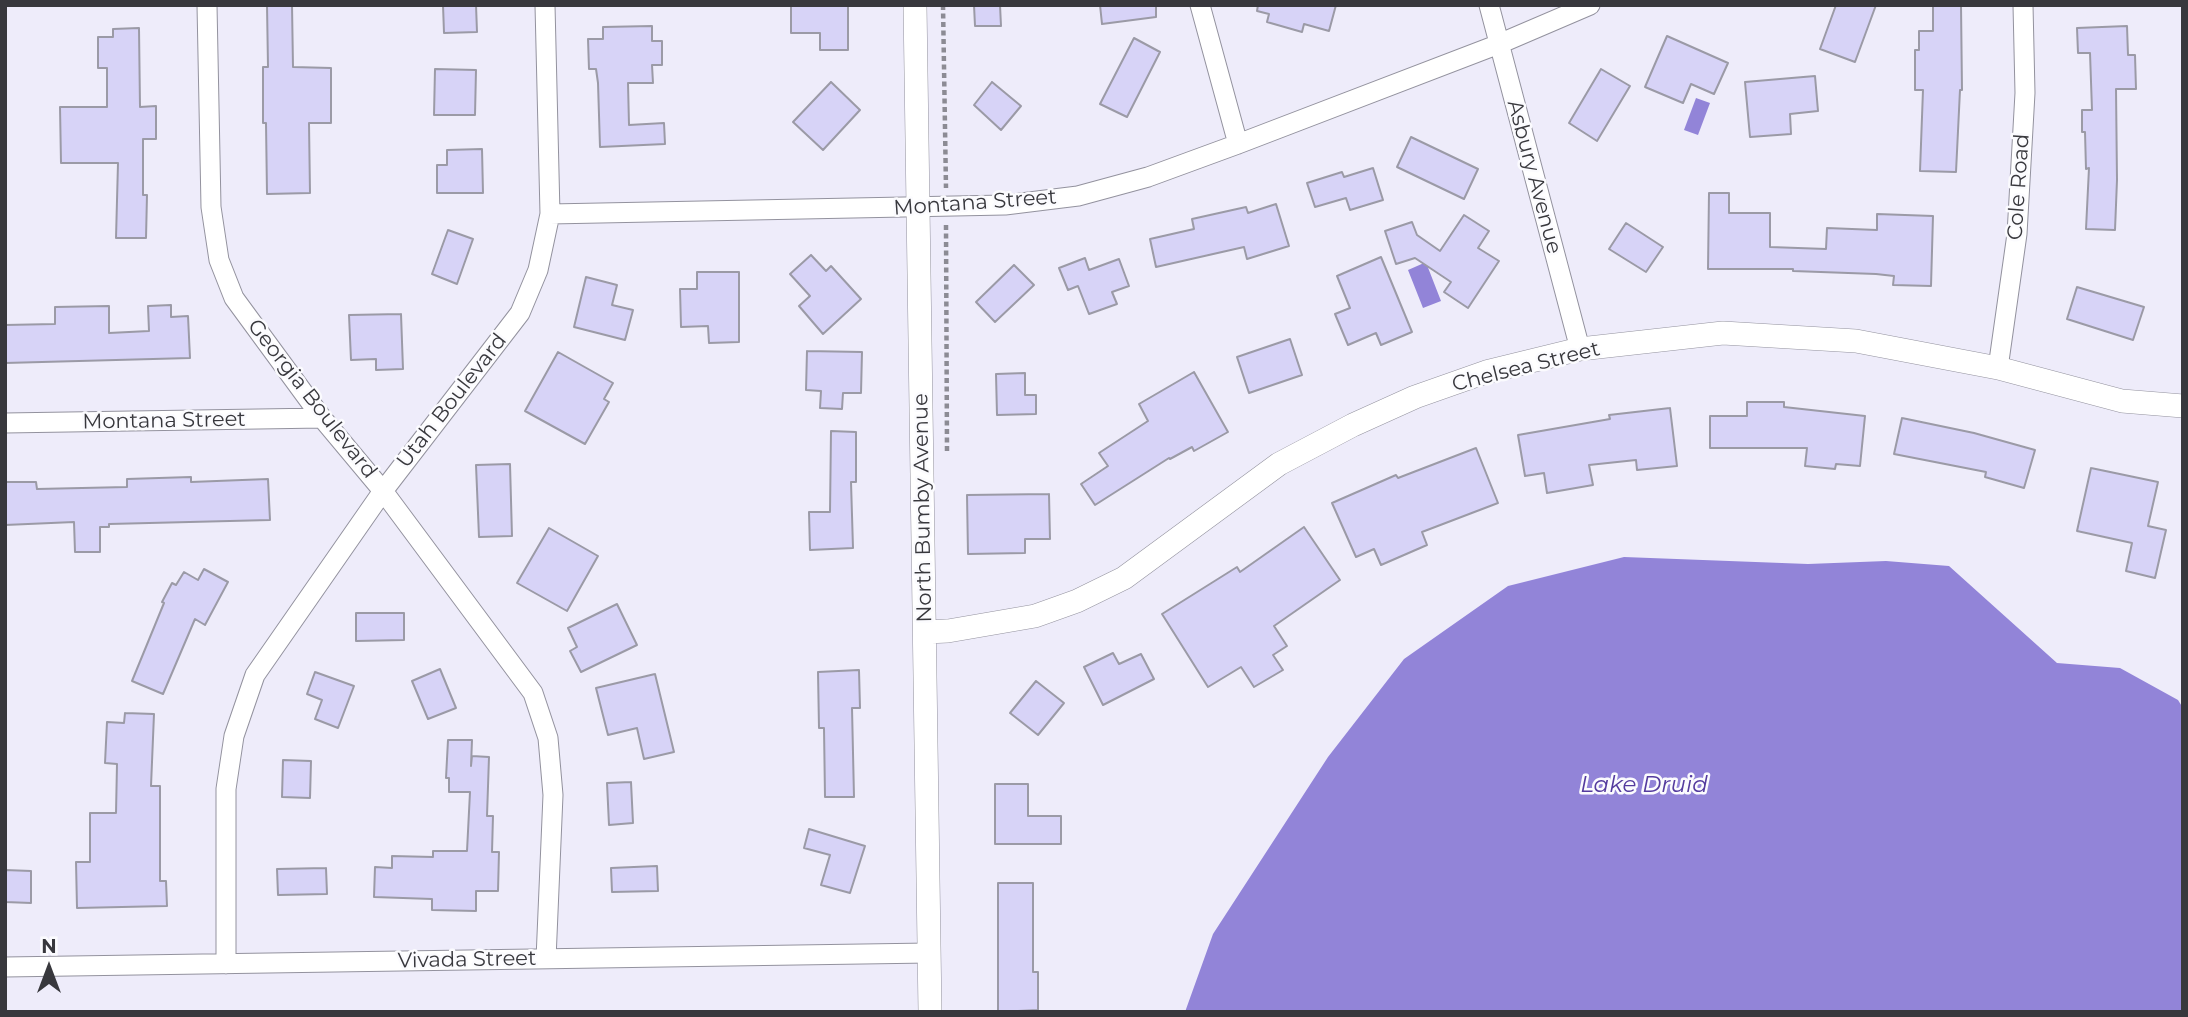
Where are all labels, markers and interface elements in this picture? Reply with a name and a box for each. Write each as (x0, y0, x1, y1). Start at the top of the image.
street label: Asbury Avenue (1501, 97, 1567, 257)
street label: Cole Road (2003, 133, 2035, 241)
street label: Montana Street (893, 185, 1057, 221)
street label: Georgia Boulevard (242, 314, 382, 484)
street label: Utah Boulevard (392, 329, 512, 473)
street label: Chelsea Street (1449, 336, 1603, 398)
street label: North Bumby Avenue (908, 393, 938, 623)
street label: Montana Street (82, 407, 246, 435)
water label: Lake Druid (1580, 771, 1708, 799)
north arrow (14, 933, 84, 1003)
text: N (41, 935, 57, 958)
street label: Vivada Street (397, 946, 537, 974)

